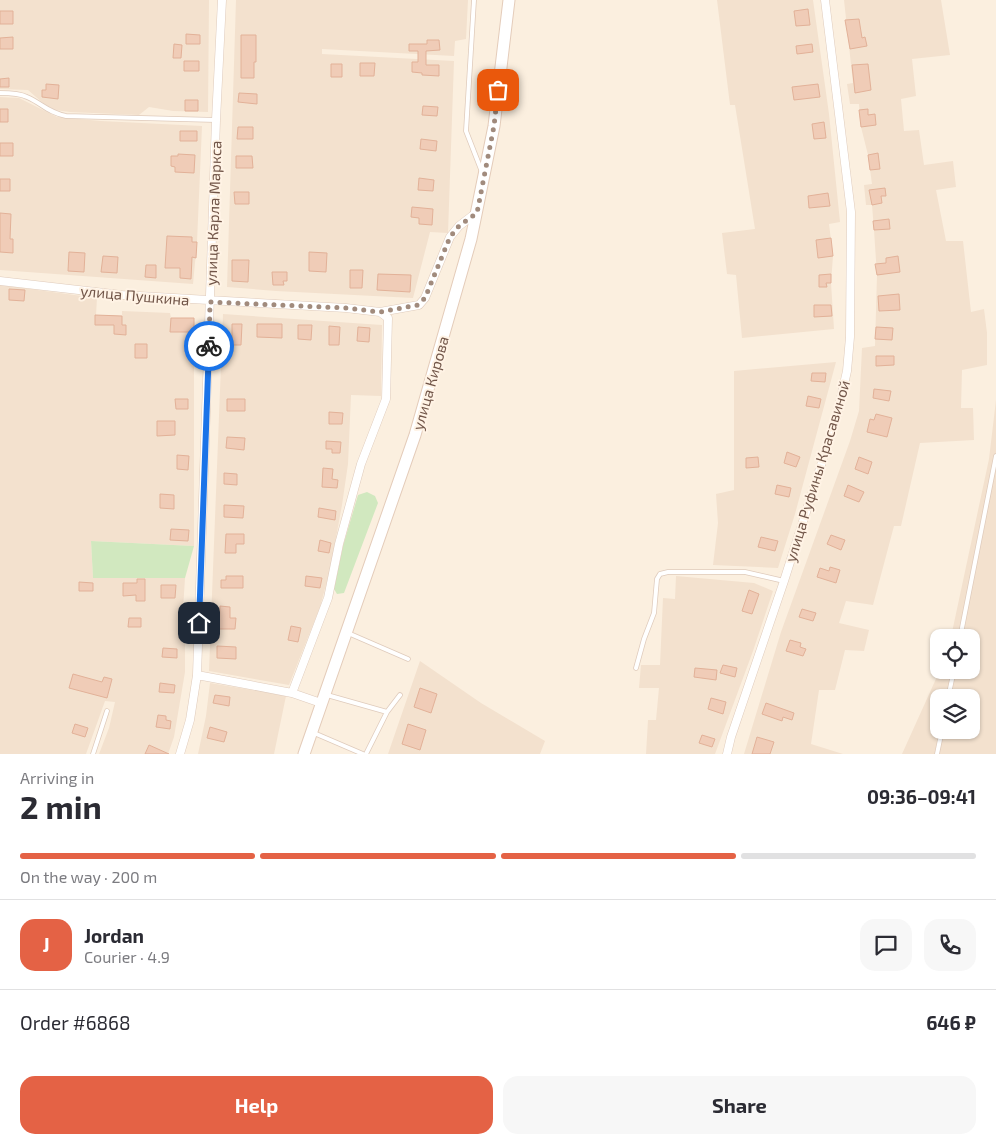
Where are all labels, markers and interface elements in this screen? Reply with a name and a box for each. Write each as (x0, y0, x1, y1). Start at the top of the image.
pin (477, 69, 519, 111)
icon: bag (484, 76, 512, 104)
street label: улица Карла Маркса (201, 140, 226, 286)
street label: улица Пушкина (80, 281, 190, 310)
courier (184, 321, 234, 371)
icon: bike (195, 332, 223, 360)
street label: улица Кирова (408, 334, 453, 432)
street label: улица Руфины Красавиной (781, 378, 854, 564)
pin (178, 602, 220, 644)
icon: home (185, 609, 213, 637)
map controls (930, 629, 980, 739)
button: locate (930, 629, 980, 679)
button: layers (930, 689, 980, 739)
text: Arriving in (20, 768, 94, 787)
text: 09:36–09:41 (867, 785, 976, 808)
text: 2 min (20, 787, 102, 825)
text: On the way · 200 m (20, 867, 157, 886)
button: chat (860, 919, 912, 971)
button: phone (924, 919, 976, 971)
text: Jordan (84, 924, 144, 947)
text: J (42, 933, 50, 956)
text: Courier · 4.9 (84, 947, 170, 966)
text: Order #6868 (20, 1011, 131, 1034)
text: 646 ₽ (926, 1011, 976, 1034)
button: Help (20, 1076, 493, 1134)
button: Share (503, 1076, 976, 1134)

